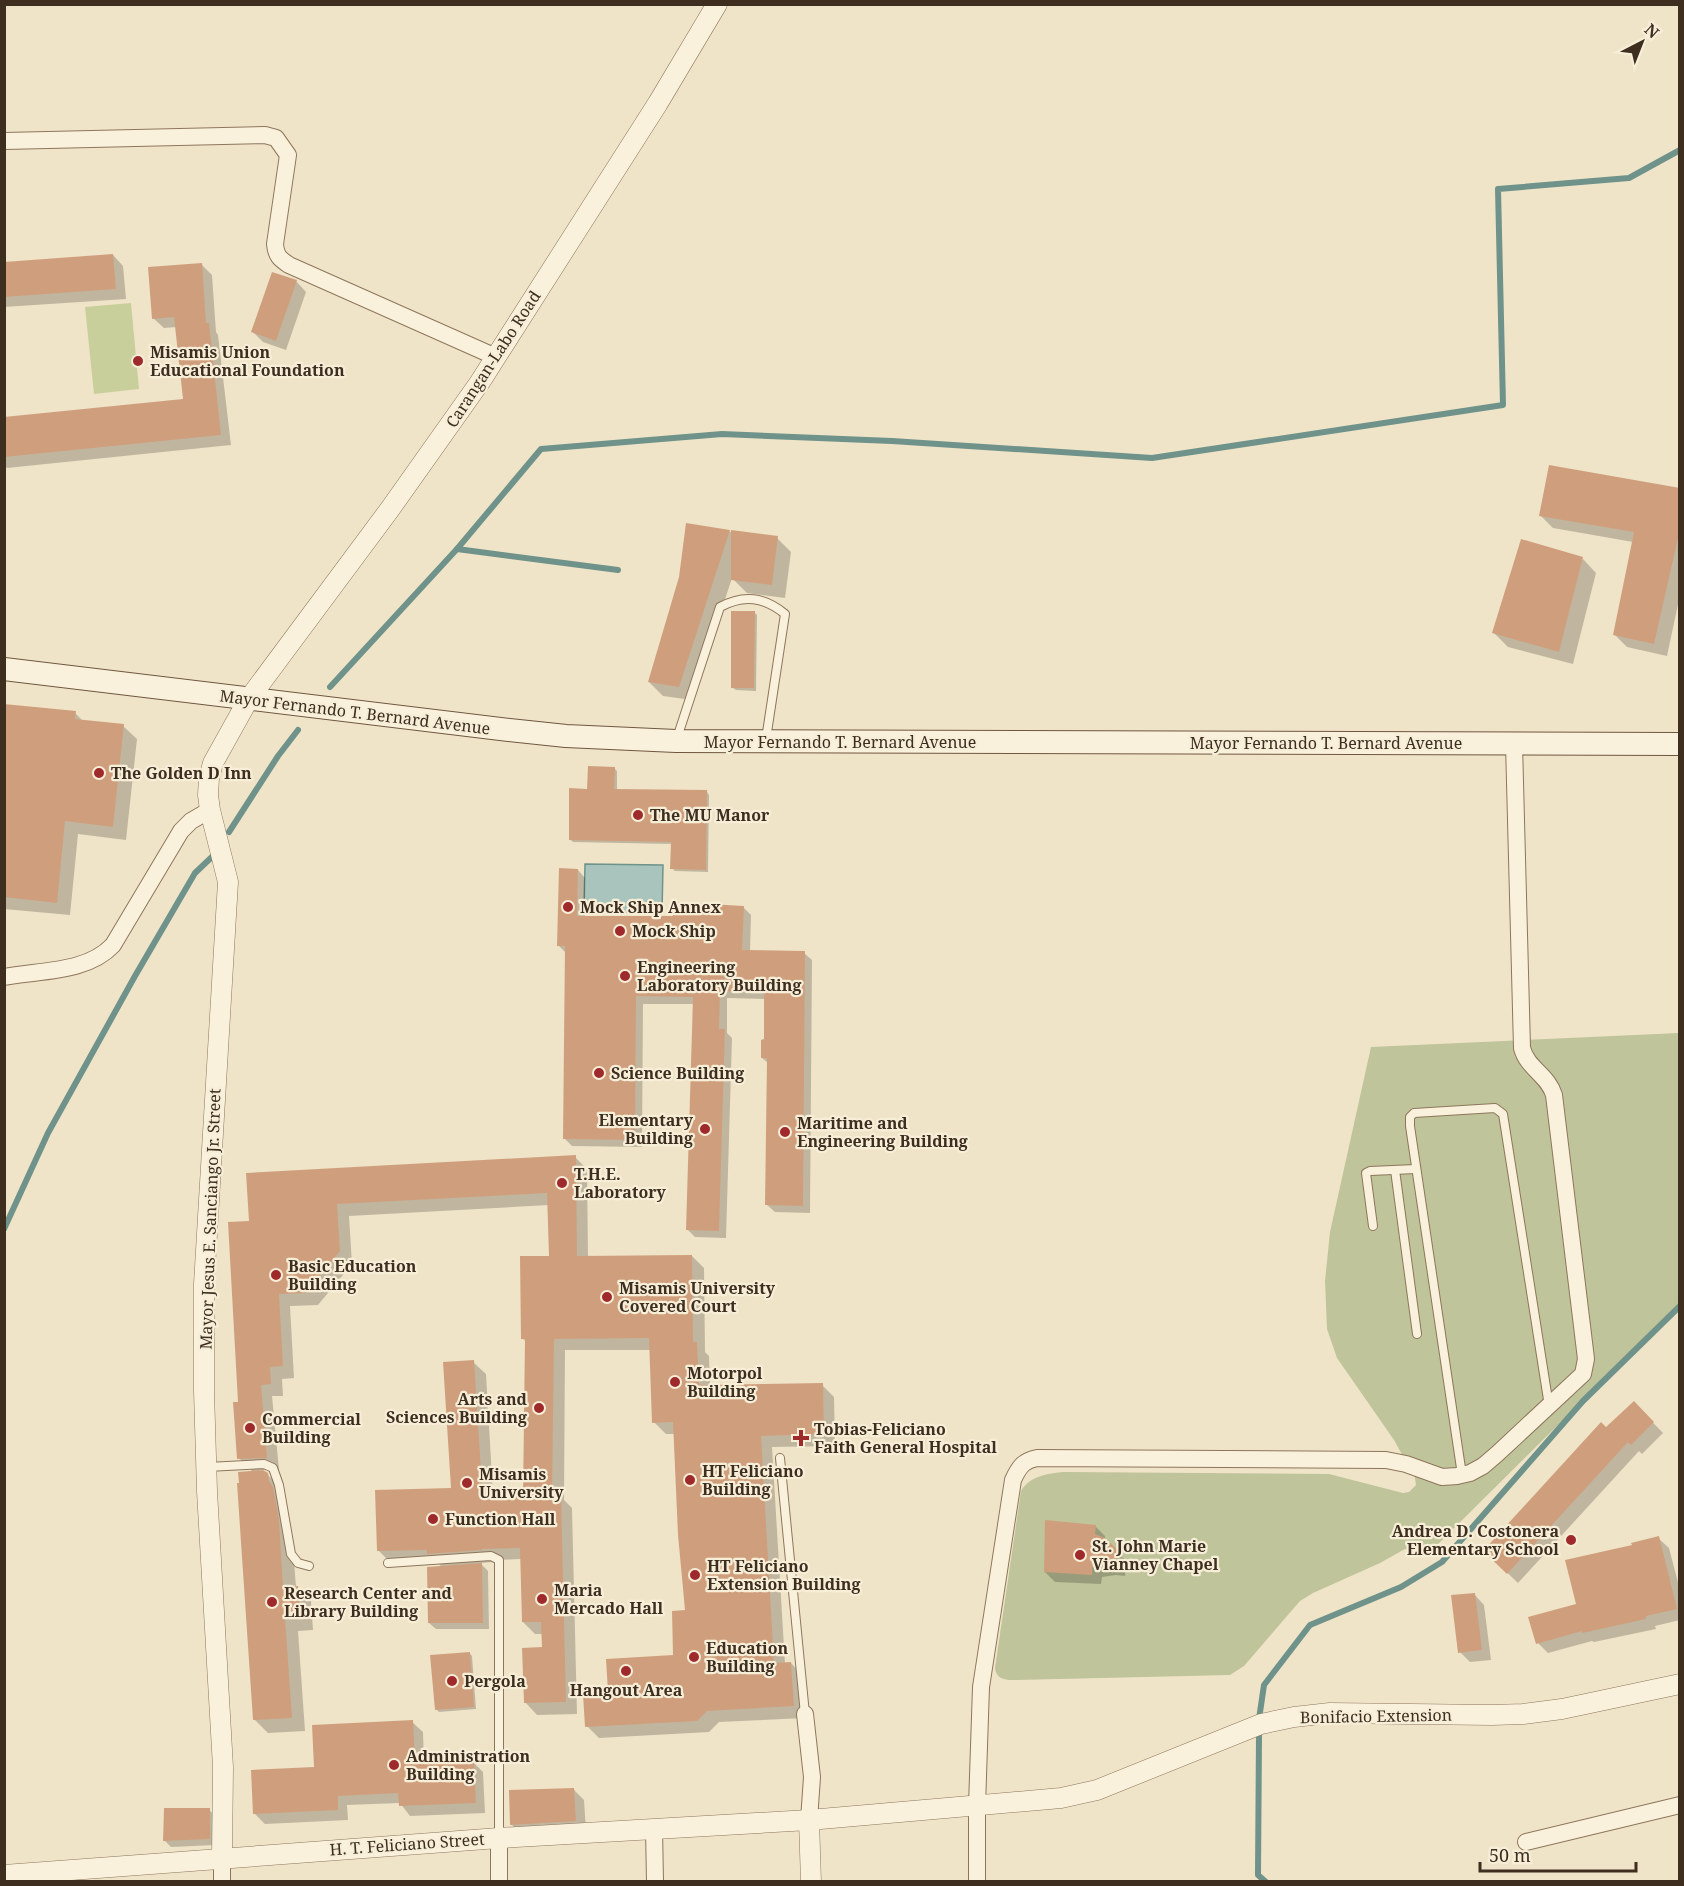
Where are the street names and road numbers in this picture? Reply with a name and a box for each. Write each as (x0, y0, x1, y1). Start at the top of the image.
street label: Carangan-Labo Road (440, 286, 546, 432)
street label: Mayor Fernando T. Bernard Avenue (218, 684, 492, 740)
street label: Mayor Fernando T. Bernard Avenue (704, 731, 976, 753)
street label: Mayor Fernando T. Bernard Avenue (1190, 732, 1462, 754)
street label: Mayor Jesus E. Sanciango Jr. Street (194, 1088, 226, 1350)
street label: Bonifacio Extension (1300, 1704, 1452, 1728)
street label: H. T. Feliciano Street (329, 1828, 486, 1860)

